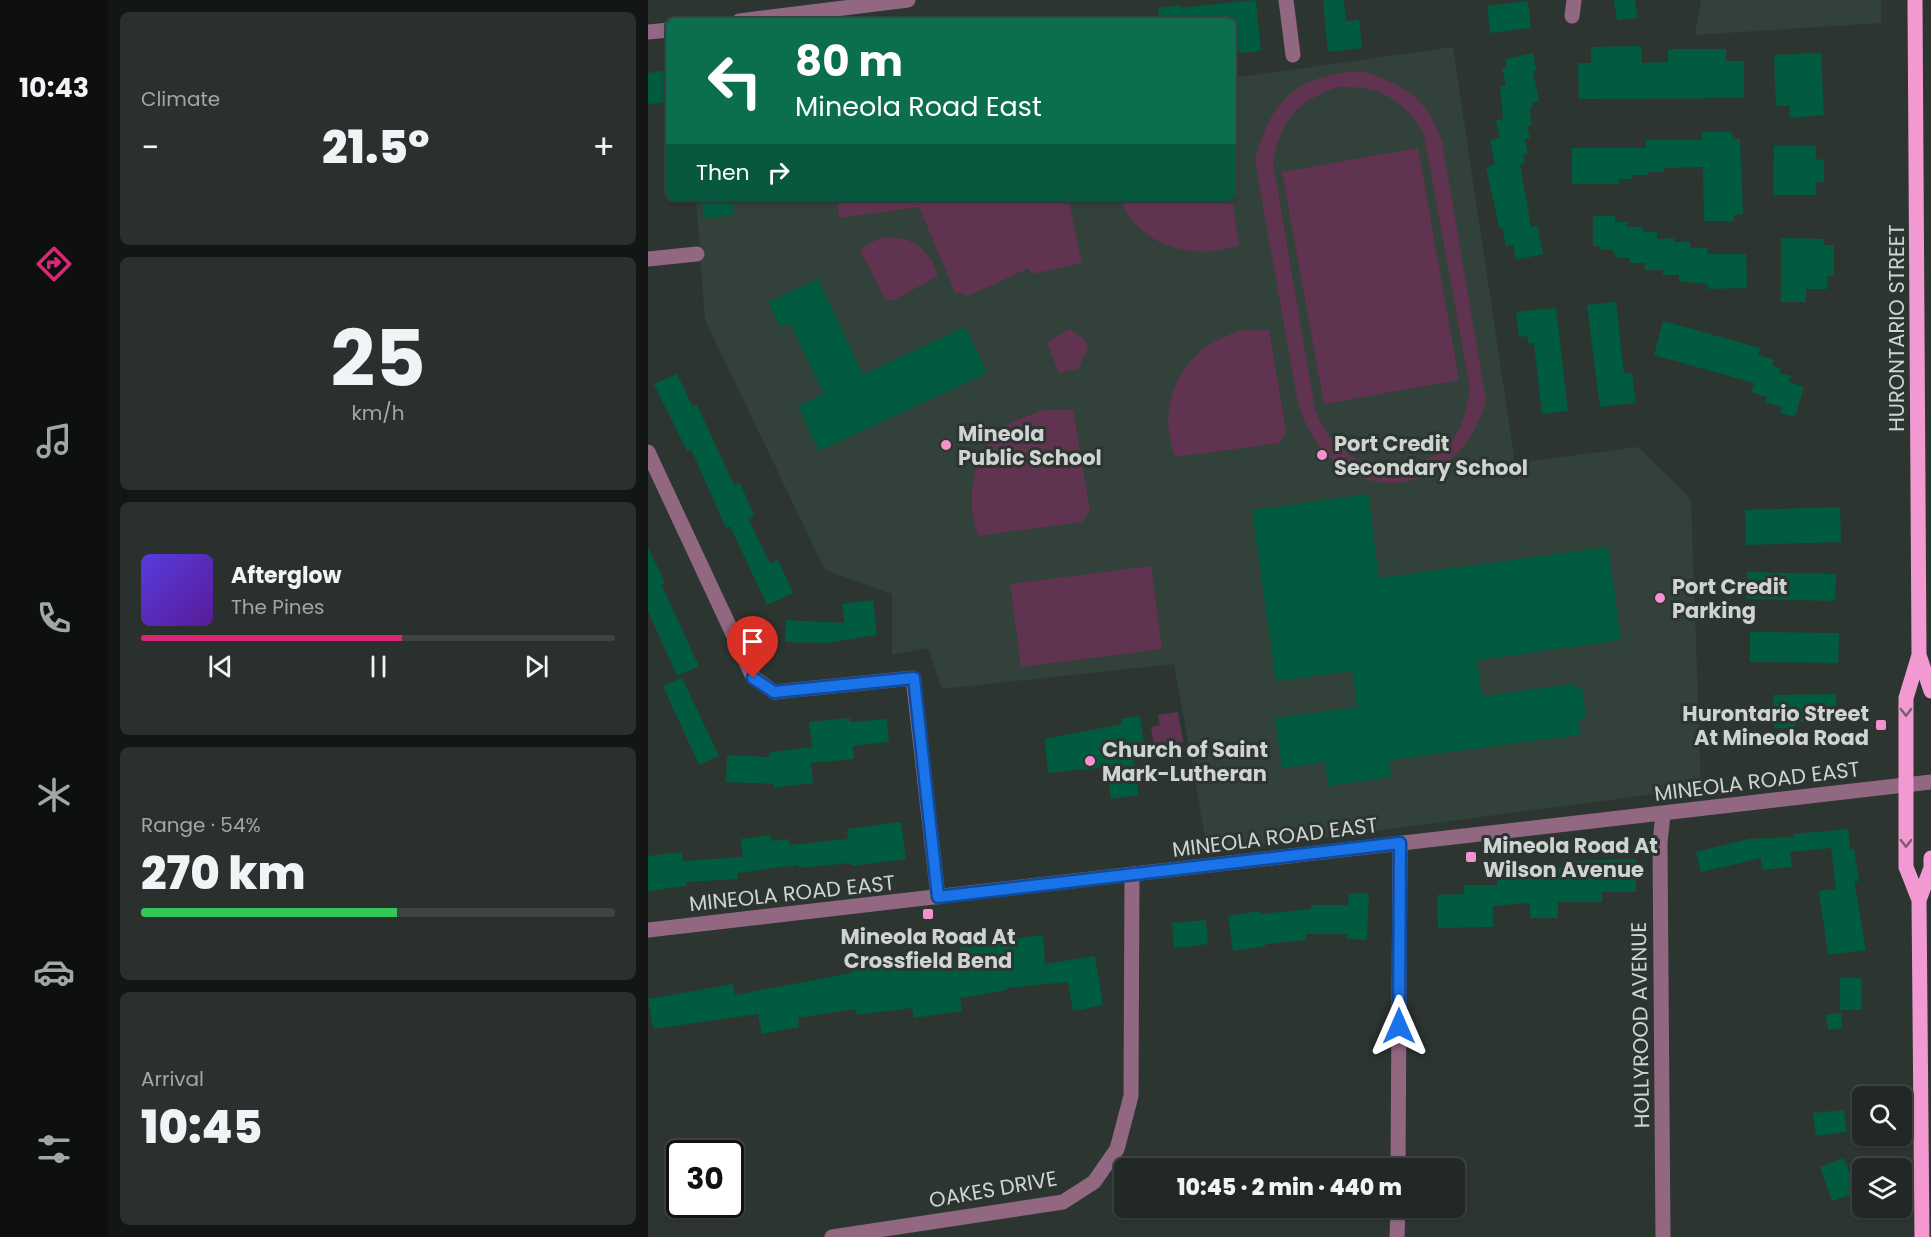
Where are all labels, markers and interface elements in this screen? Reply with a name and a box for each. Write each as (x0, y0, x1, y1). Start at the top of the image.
text: 80 m (795, 32, 903, 91)
icon: left (696, 42, 774, 120)
text: 10:43 (19, 69, 89, 106)
text: Climate (141, 85, 220, 113)
text: Mineola Road East (795, 88, 1042, 125)
text: 21.5° (322, 116, 430, 179)
text: − (141, 124, 159, 171)
text: + (592, 124, 615, 171)
icon: right (762, 156, 795, 189)
text: Then (696, 157, 750, 188)
street label: HURONTARIO STREET (1882, 224, 1911, 432)
icon: directions (33, 243, 75, 285)
text: 25 (330, 304, 426, 413)
text: km/h (351, 399, 405, 427)
place label: Mineola Public School (958, 419, 1102, 472)
icon: music (33, 420, 75, 462)
place label: Port Credit Secondary School (1334, 429, 1528, 482)
marker: Mineola Public School (939, 438, 953, 452)
marker: Port Credit Secondary School (1315, 448, 1329, 462)
text: Afterglow (231, 560, 342, 591)
place label: Port Credit Parking (1672, 572, 1787, 625)
marker: Port Credit Parking (1653, 591, 1667, 605)
text: The Pines (231, 593, 325, 621)
icon: phone (33, 597, 75, 639)
pin (727, 616, 778, 678)
icon: arrive (736, 625, 769, 658)
icon: previous (204, 650, 237, 683)
icon: pause (362, 650, 395, 683)
icon: next (520, 650, 553, 683)
place label: Hurontario Street At Mineola Road (1682, 699, 1869, 752)
one-way arrow (1900, 707, 1912, 716)
marker: Hurontario Street At Mineola Road (1874, 718, 1888, 732)
place label: Church of Saint Mark-Lutheran (1102, 735, 1268, 788)
marker: Church of Saint Mark-Lutheran (1083, 754, 1097, 768)
street label: MINEOLA ROAD EAST (1653, 754, 1861, 808)
icon: climate (33, 774, 75, 816)
street label: MINEOLA ROAD EAST (1171, 810, 1379, 864)
text: Range · 54% (141, 811, 261, 839)
place label: Mineola Road At Wilson Avenue (1483, 831, 1658, 884)
one-way arrow (1900, 838, 1912, 847)
text: 270 km (141, 842, 305, 905)
marker: Mineola Road At Wilson Avenue (1464, 850, 1478, 864)
street label: MINEOLA ROAD EAST (688, 868, 896, 918)
marker: Mineola Road At Crossfield Bend (921, 907, 935, 921)
place label: Mineola Road At Crossfield Bend (841, 922, 1015, 975)
street label: HOLLYROOD AVENUE (1624, 922, 1656, 1128)
icon: car (33, 951, 75, 993)
position arrow (1367, 994, 1431, 1058)
text: Arrival (141, 1065, 204, 1093)
map controls (1852, 1086, 1912, 1218)
button: search (1852, 1086, 1912, 1146)
text: 10:45 (141, 1096, 262, 1159)
icon: filters (33, 1128, 75, 1170)
speed limit sign: 30 (666, 1140, 744, 1218)
button: layers (1852, 1158, 1912, 1218)
street label: OAKES DRIVE (927, 1163, 1059, 1215)
text: 10:45 · 2 min · 440 m (1177, 1172, 1402, 1203)

